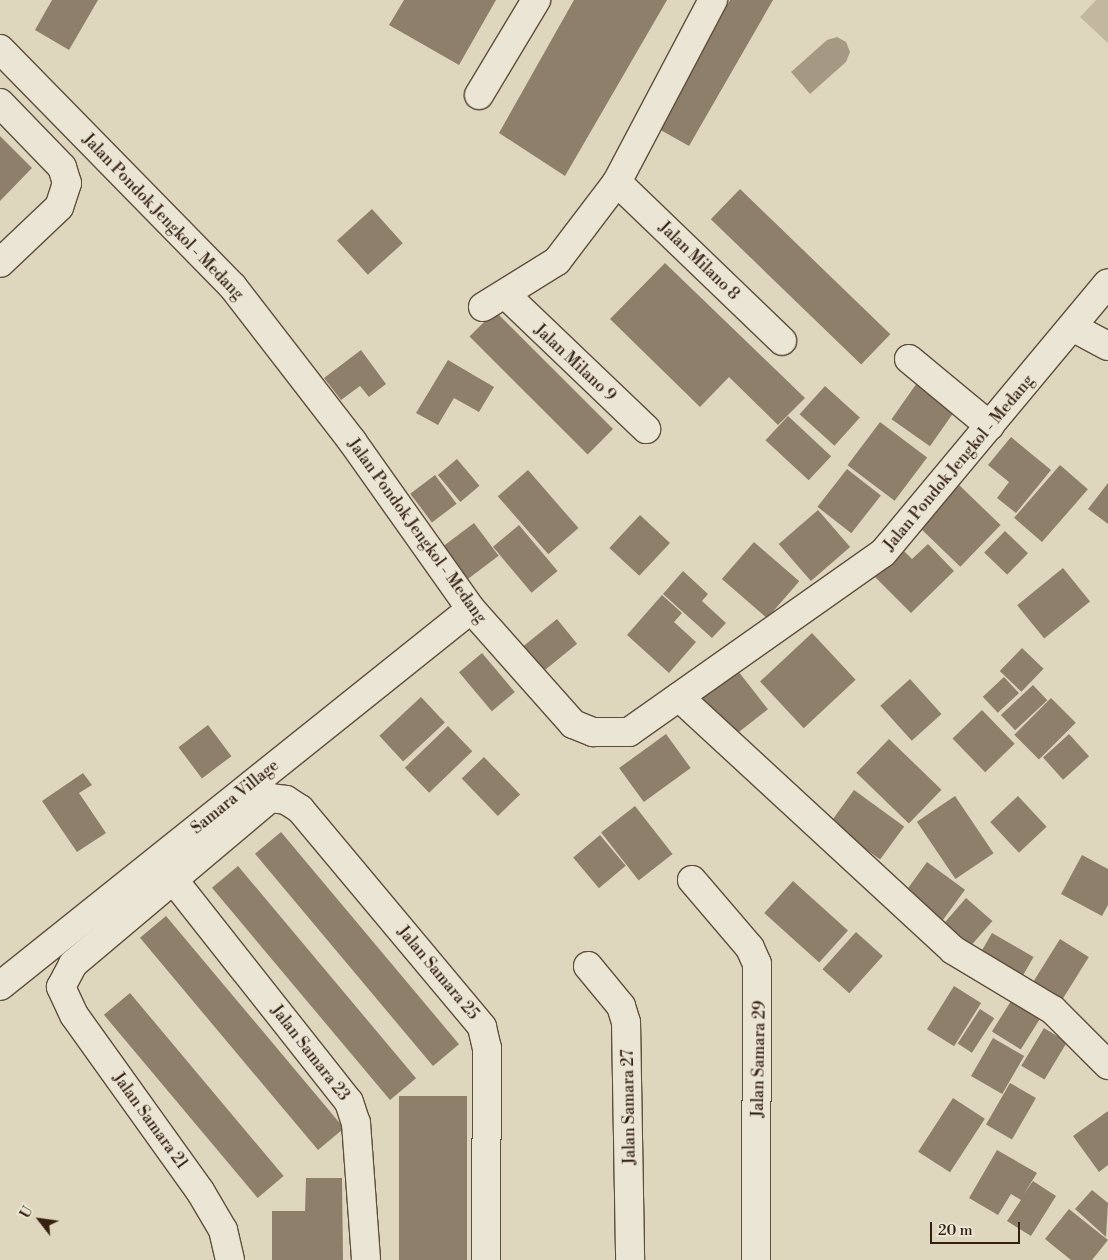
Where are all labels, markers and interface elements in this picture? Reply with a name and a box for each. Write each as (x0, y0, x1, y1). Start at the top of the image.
street label: Jalan Pondok Jengkol - Medang (78, 130, 248, 304)
street label: Jalan Milano 8 (655, 218, 743, 304)
street label: Jalan Milano 9 (530, 320, 620, 406)
street label: Jalan Pondok Jengkol - Medang (880, 371, 1038, 555)
street label: Jalan Pondok Jengkol - Medang (344, 435, 490, 627)
street label: Samara Village (187, 756, 283, 838)
street label: Jalan Samara 25 (393, 922, 483, 1024)
street label: Jalan Samara 29 (748, 1000, 770, 1118)
street label: Jalan Samara 23 (267, 1001, 353, 1105)
street label: Jalan Samara 27 (618, 1049, 640, 1165)
street label: Jalan Samara 21 (109, 1069, 191, 1173)
north arrow (15, 1195, 65, 1245)
text: U (17, 1203, 38, 1222)
scale bar (933, 1212, 1023, 1244)
text: 20 m (938, 1221, 973, 1240)

